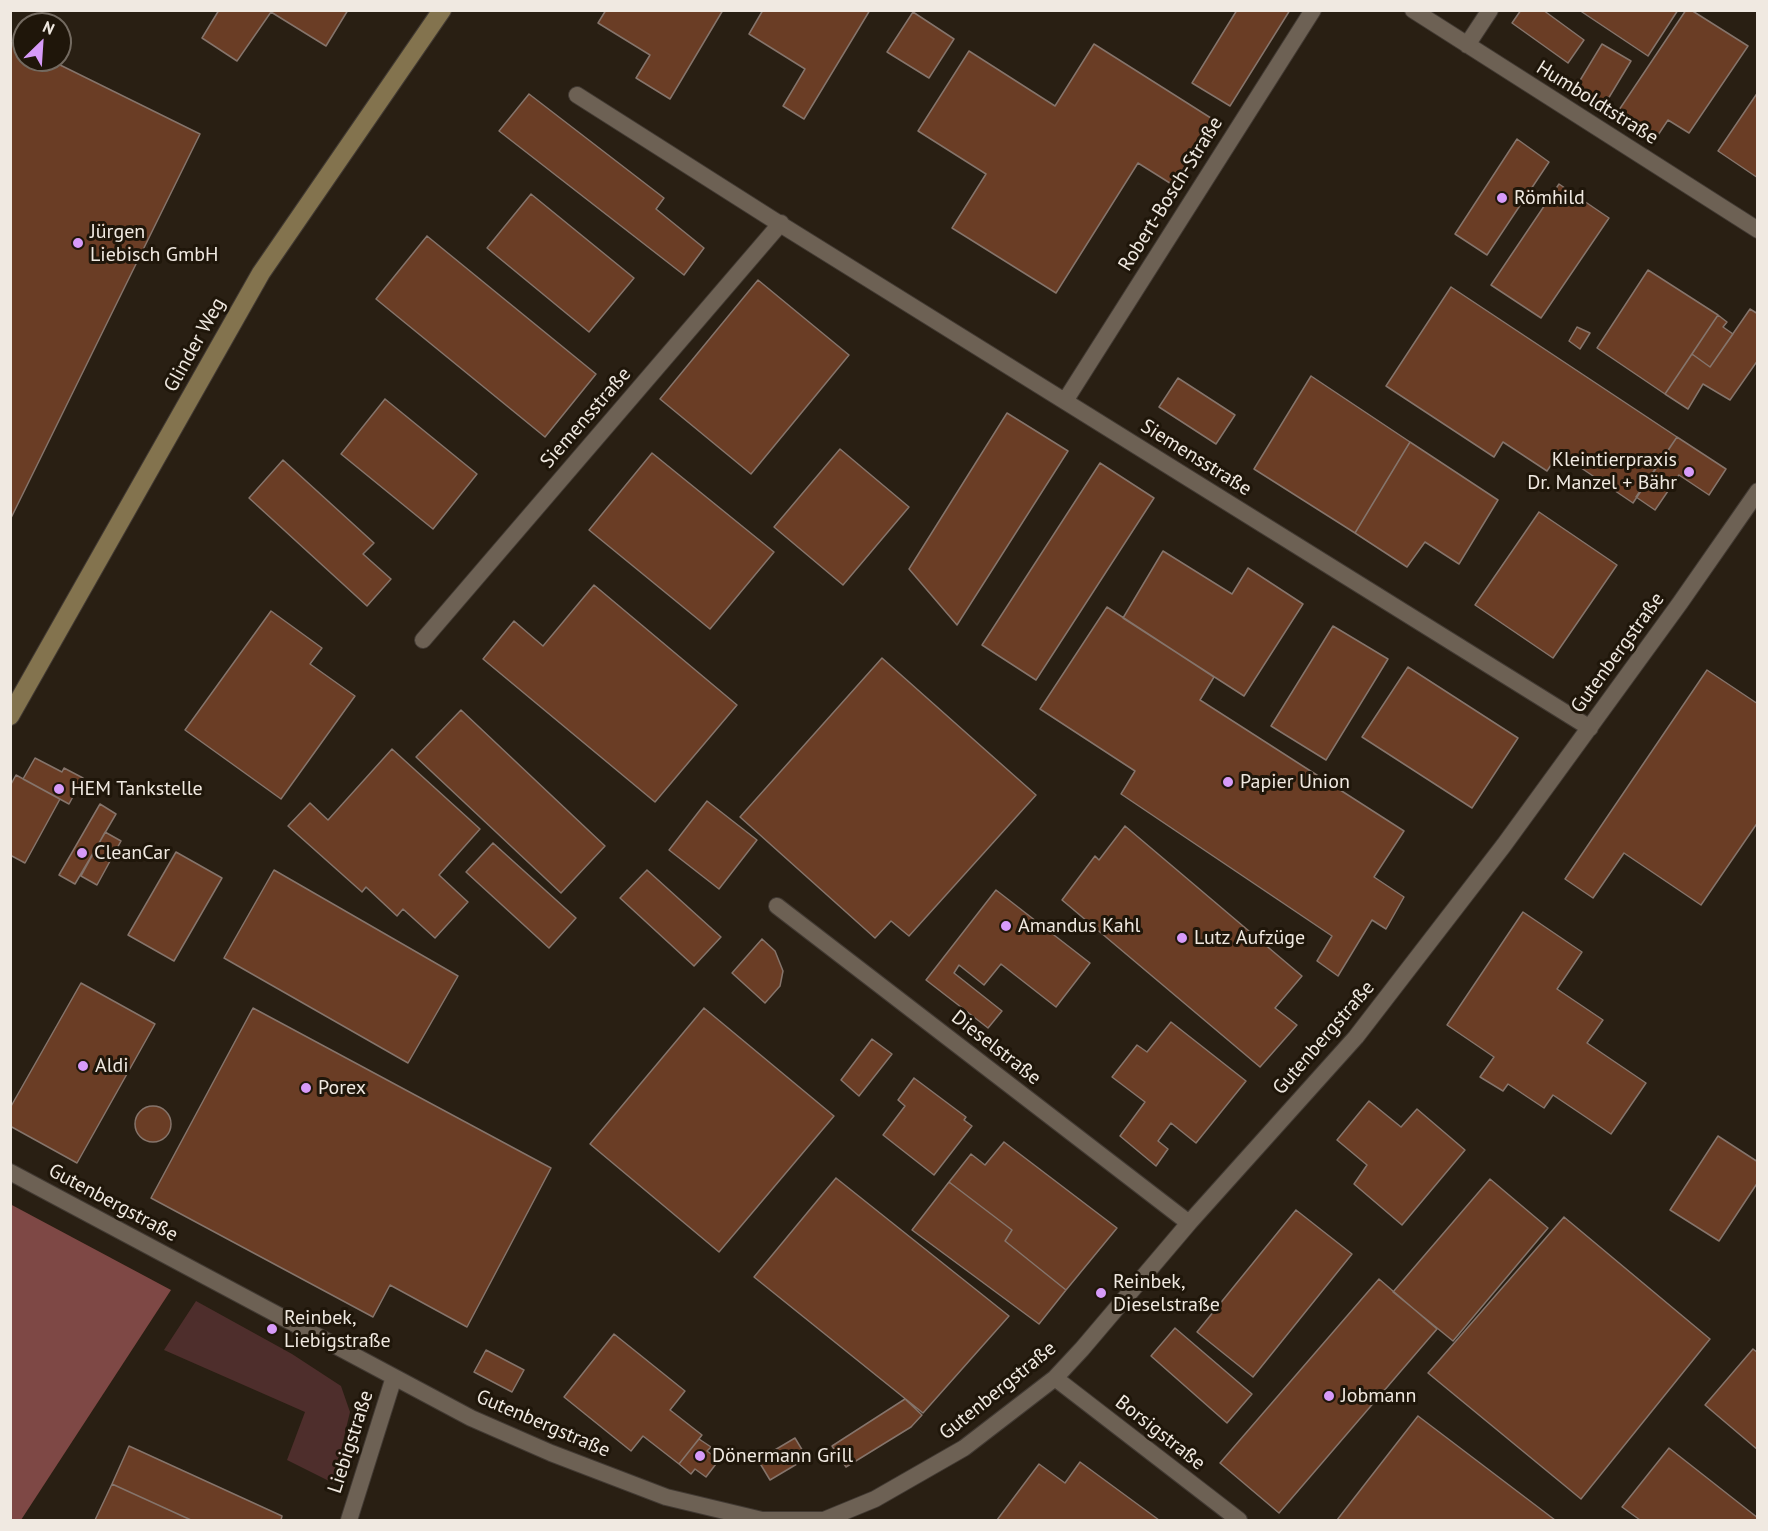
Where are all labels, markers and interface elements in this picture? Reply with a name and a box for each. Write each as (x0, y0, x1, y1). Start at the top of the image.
north arrow (12, 12, 72, 72)
text: N (40, 16, 58, 39)
street label: Humboldtstraße (1532, 56, 1662, 150)
street label: Robert-Bosch-Straße (1114, 112, 1228, 276)
place label: Römhild (1514, 186, 1585, 210)
marker: Römhild (1495, 191, 1509, 205)
place label: Jürgen Liebisch GmbH (90, 220, 218, 267)
marker: Jürgen Liebisch GmbH (71, 236, 85, 250)
street label: Glinder Weg (159, 294, 231, 396)
street label: Siemensstraße (536, 363, 636, 473)
street label: Siemensstraße (1136, 414, 1256, 502)
place label: Kleintierpraxis Dr. Manzel + Bähr (1527, 448, 1677, 495)
marker: Kleintierpraxis Dr. Manzel + Bähr (1682, 465, 1696, 479)
street label: Gutenbergstraße (1566, 588, 1670, 718)
place label: Papier Union (1240, 770, 1350, 794)
marker: Papier Union (1221, 775, 1235, 789)
place label: HEM Tankstelle (71, 777, 203, 801)
marker: HEM Tankstelle (52, 782, 66, 796)
place label: CleanCar (94, 841, 170, 865)
marker: CleanCar (75, 846, 89, 860)
place label: Amandus Kahl (1018, 914, 1140, 938)
marker: Amandus Kahl (999, 919, 1013, 933)
place label: Lutz Aufzüge (1194, 926, 1305, 950)
marker: Lutz Aufzüge (1175, 931, 1189, 945)
street label: Gutenbergstraße (1268, 976, 1380, 1100)
street label: Dieselstraße (946, 1006, 1046, 1090)
place label: Aldi (95, 1054, 129, 1078)
marker: Aldi (76, 1059, 90, 1073)
place label: Porex (318, 1076, 366, 1100)
marker: Porex (299, 1081, 313, 1095)
street label: Gutenbergstraße (44, 1159, 182, 1247)
place label: Reinbek, Dieselstraße (1113, 1270, 1220, 1317)
marker: Reinbek, Dieselstraße (1094, 1286, 1108, 1300)
place label: Reinbek, Liebigstraße (284, 1306, 391, 1353)
marker: Reinbek, Liebigstraße (265, 1322, 279, 1336)
street label: Gutenbergstraße (935, 1337, 1061, 1445)
place label: Jobmann (1341, 1384, 1416, 1408)
street label: Gutenbergstraße (472, 1385, 614, 1463)
street label: Liebigstraße (323, 1388, 379, 1496)
marker: Jobmann (1322, 1389, 1336, 1403)
street label: Borsigstraße (1110, 1390, 1210, 1476)
place label: Dönermann Grill (712, 1444, 853, 1468)
marker: Dönermann Grill (693, 1449, 707, 1463)

